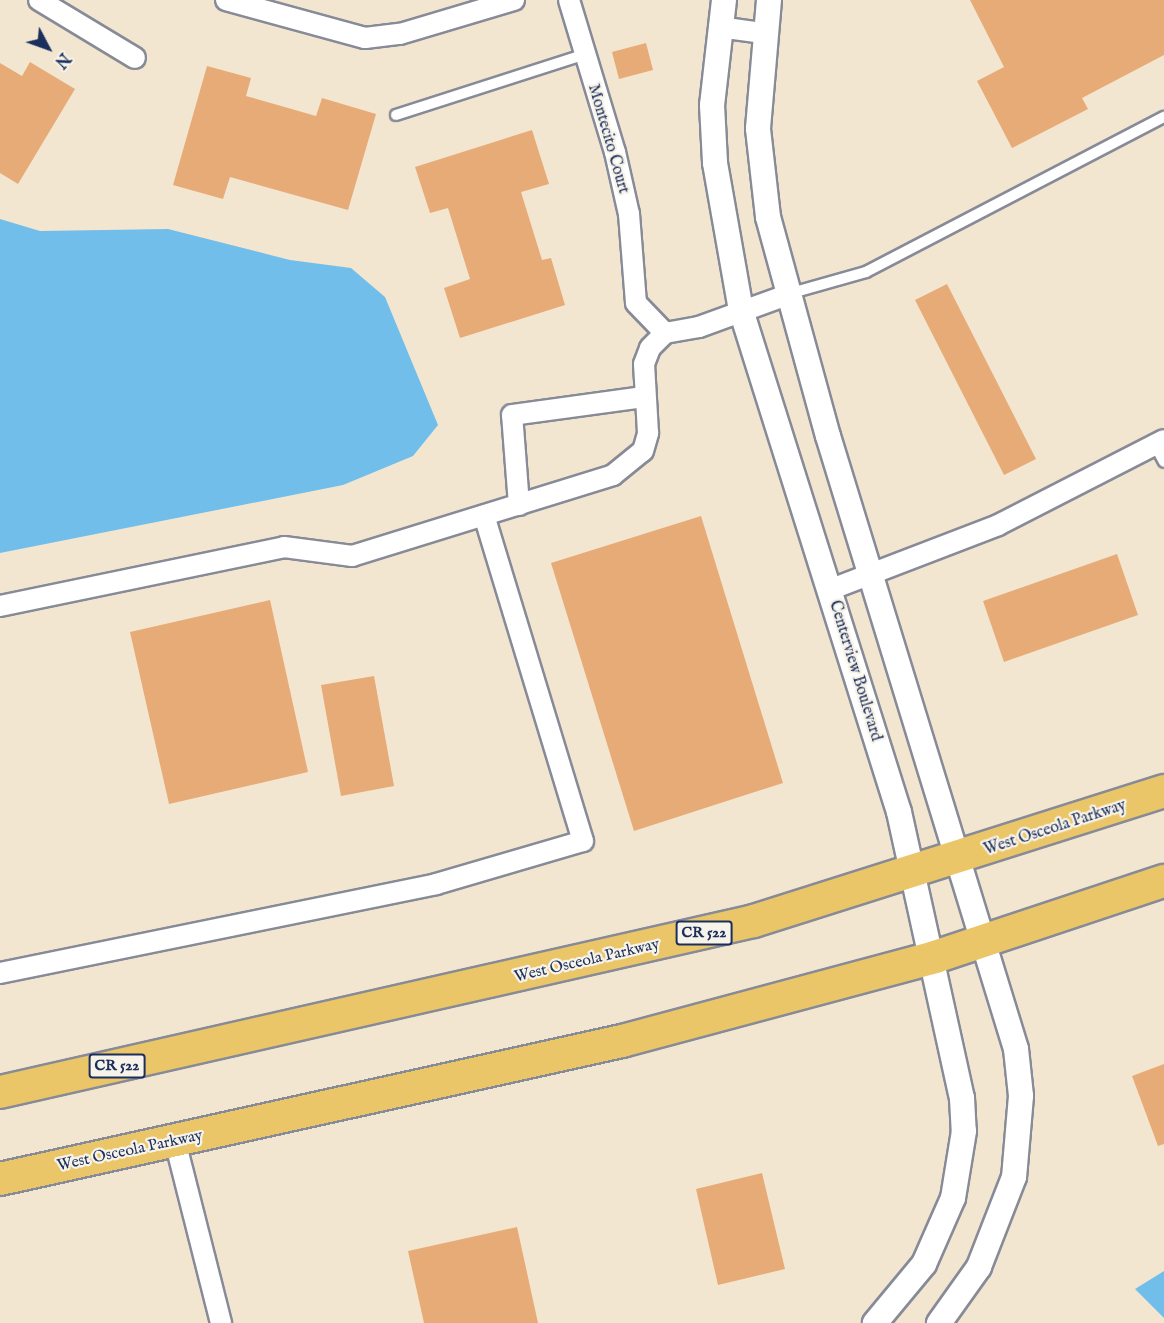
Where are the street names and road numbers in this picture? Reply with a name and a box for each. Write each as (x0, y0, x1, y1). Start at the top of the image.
street label: Montecito Court (583, 82, 633, 196)
street label: Centerview Boulevard (824, 598, 886, 744)
street label: West Osceola Parkway (982, 796, 1128, 860)
road number: CR 522 (676, 921, 732, 945)
street label: West Osceola Parkway (513, 935, 661, 987)
road number: CR 522 (88, 1054, 146, 1078)
street label: West Osceola Parkway (55, 1126, 205, 1176)

